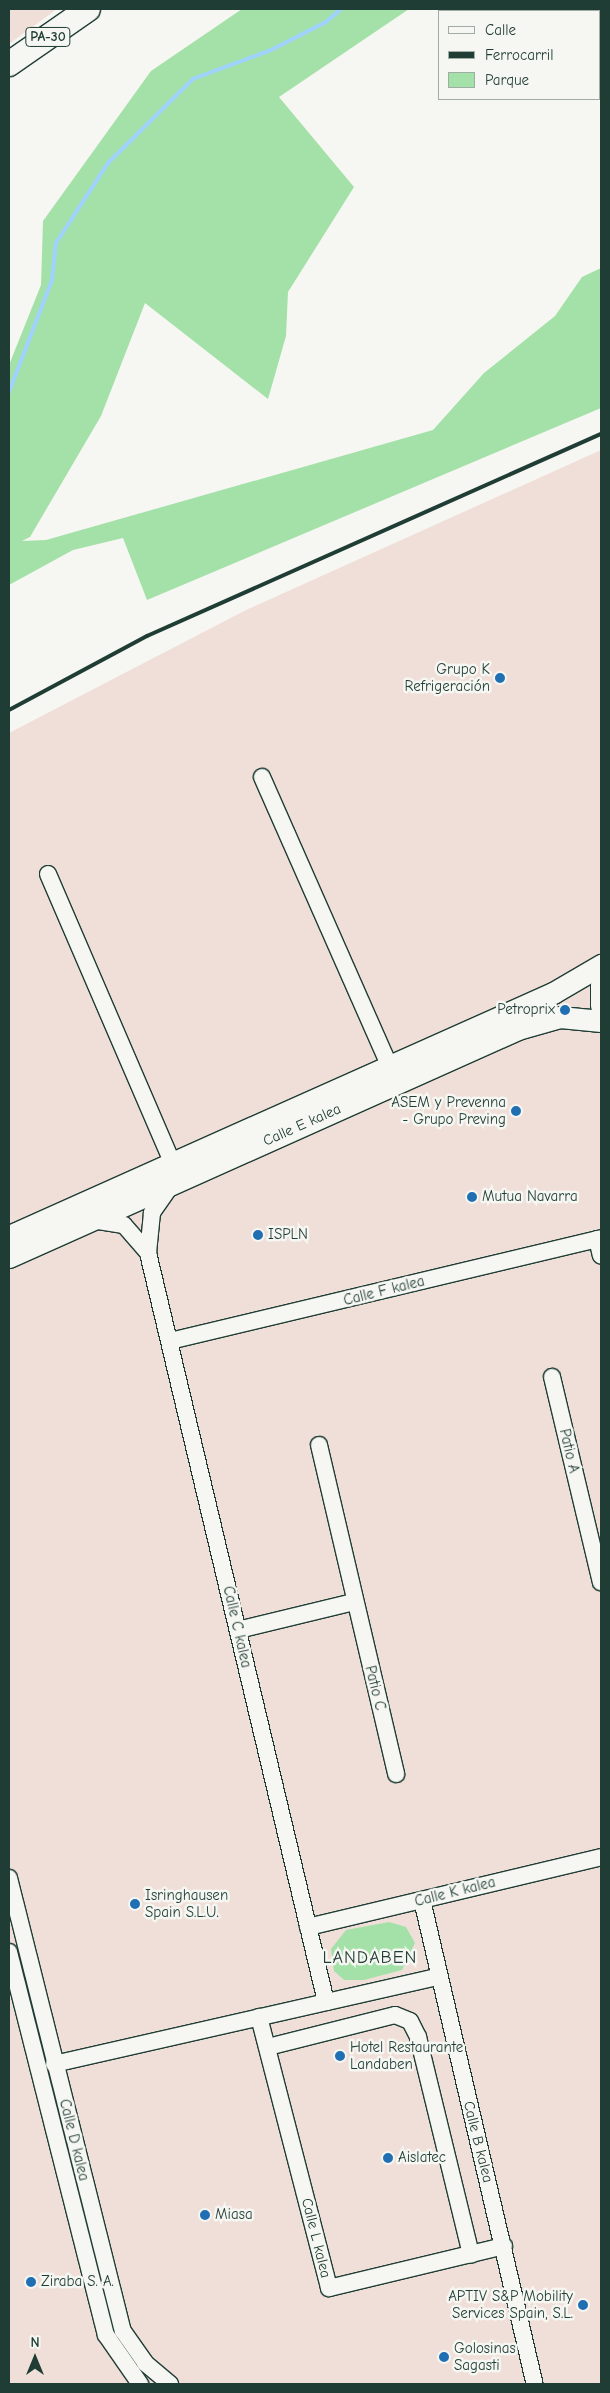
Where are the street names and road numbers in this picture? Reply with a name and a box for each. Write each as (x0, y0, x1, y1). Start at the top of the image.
road number: PA-30 (24, 26, 72, 48)
street label: Calle E kalea (260, 1100, 344, 1150)
street label: Calle F kalea (342, 1272, 426, 1310)
street label: Patio A (555, 1427, 583, 1475)
street label: Calle C kalea (219, 1584, 255, 1670)
street label: Patio C (361, 1664, 389, 1712)
street label: Calle K kalea (413, 1873, 497, 1911)
street label: Calle D kalea (55, 2097, 93, 2183)
street label: Calle B kalea (459, 2099, 497, 2185)
street label: Calle L kalea (297, 2196, 335, 2280)

